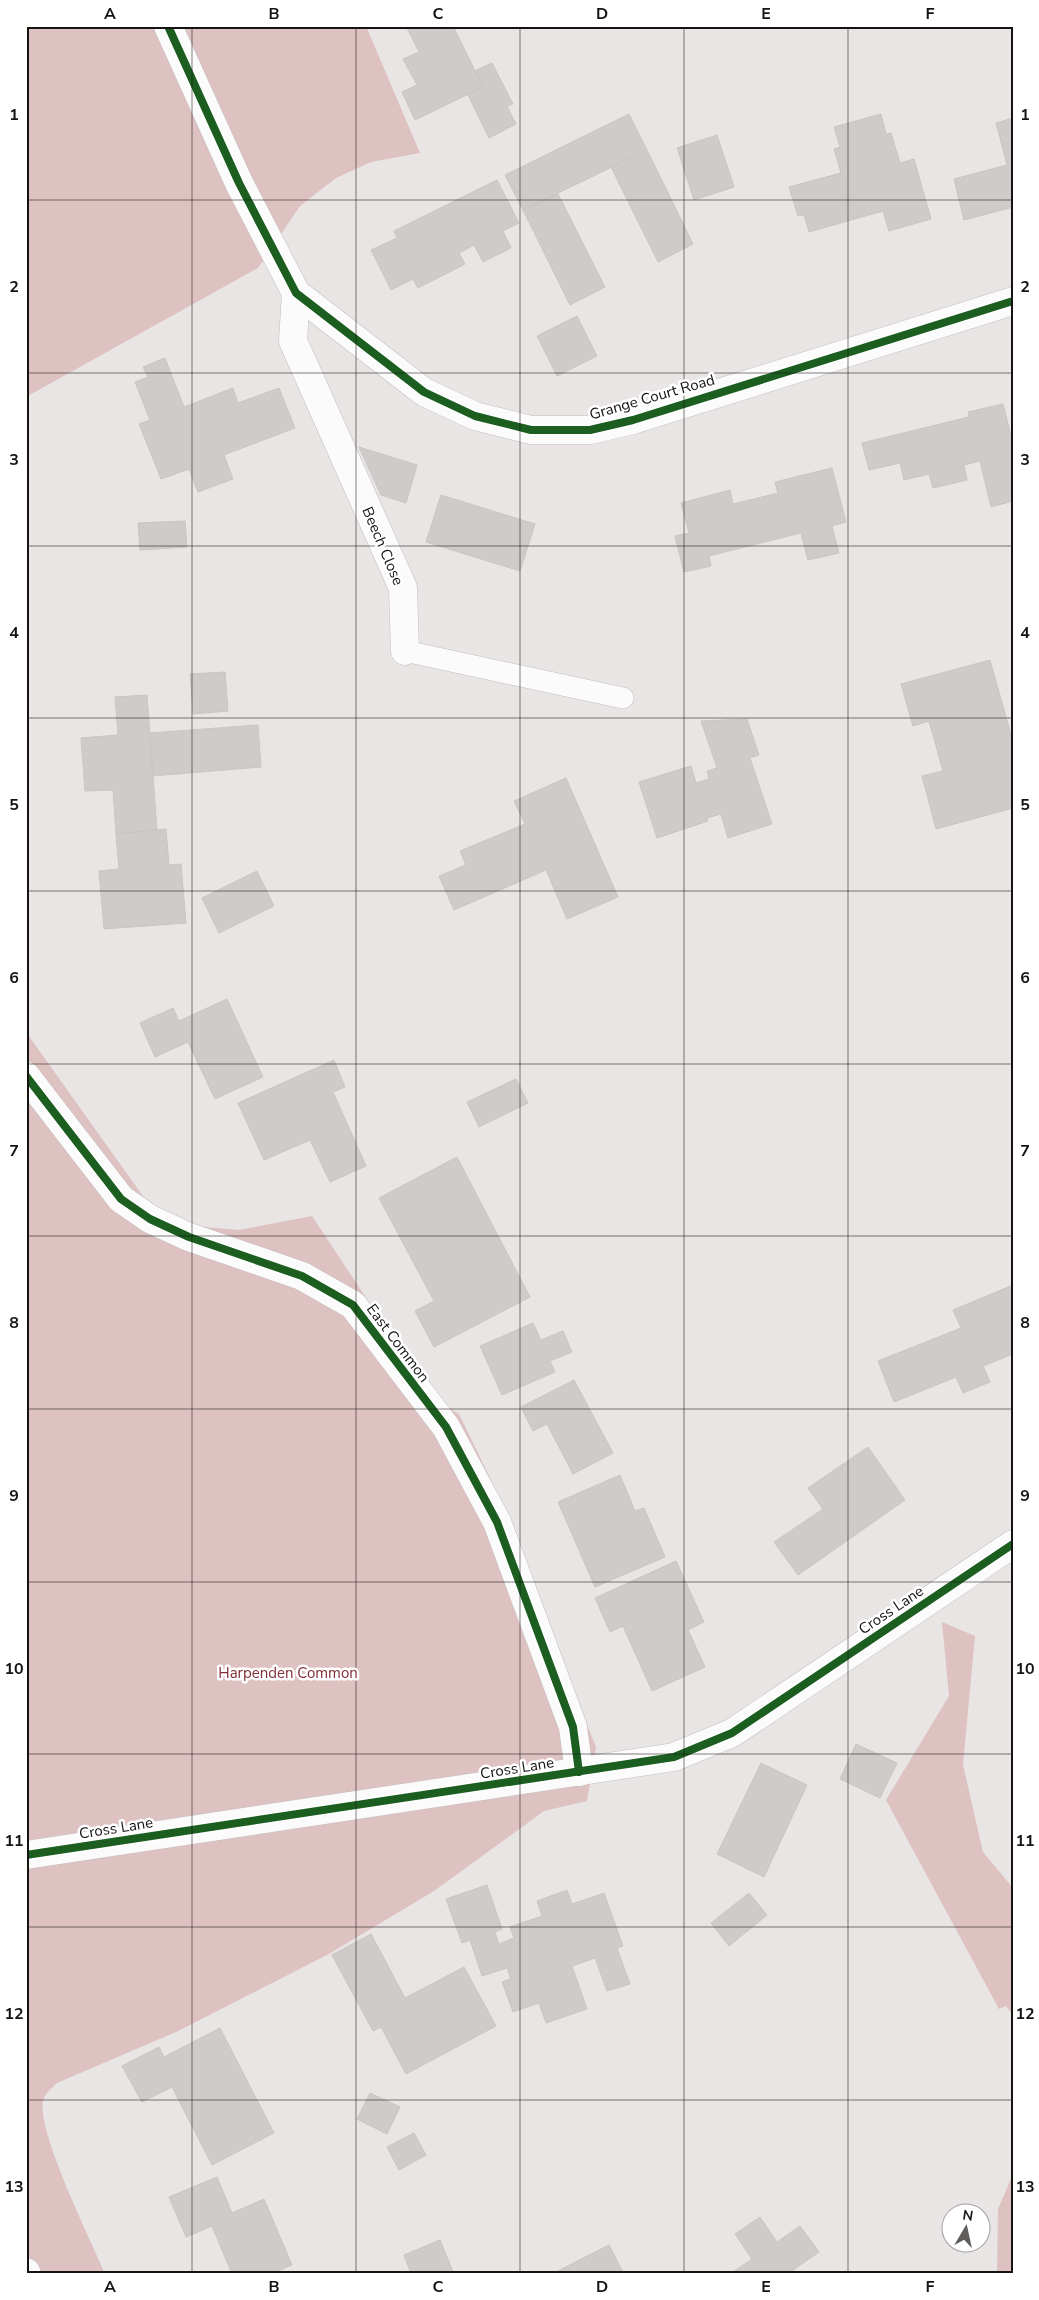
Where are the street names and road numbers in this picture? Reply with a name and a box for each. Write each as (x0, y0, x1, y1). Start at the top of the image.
street label: Grange Court Road (587, 370, 717, 424)
street label: Beech Close (357, 504, 409, 588)
street label: East Common (362, 1300, 434, 1386)
street label: Cross Lane (854, 1581, 928, 1639)
street label: Cross Lane (479, 1752, 555, 1784)
street label: Cross Lane (78, 1812, 154, 1844)

